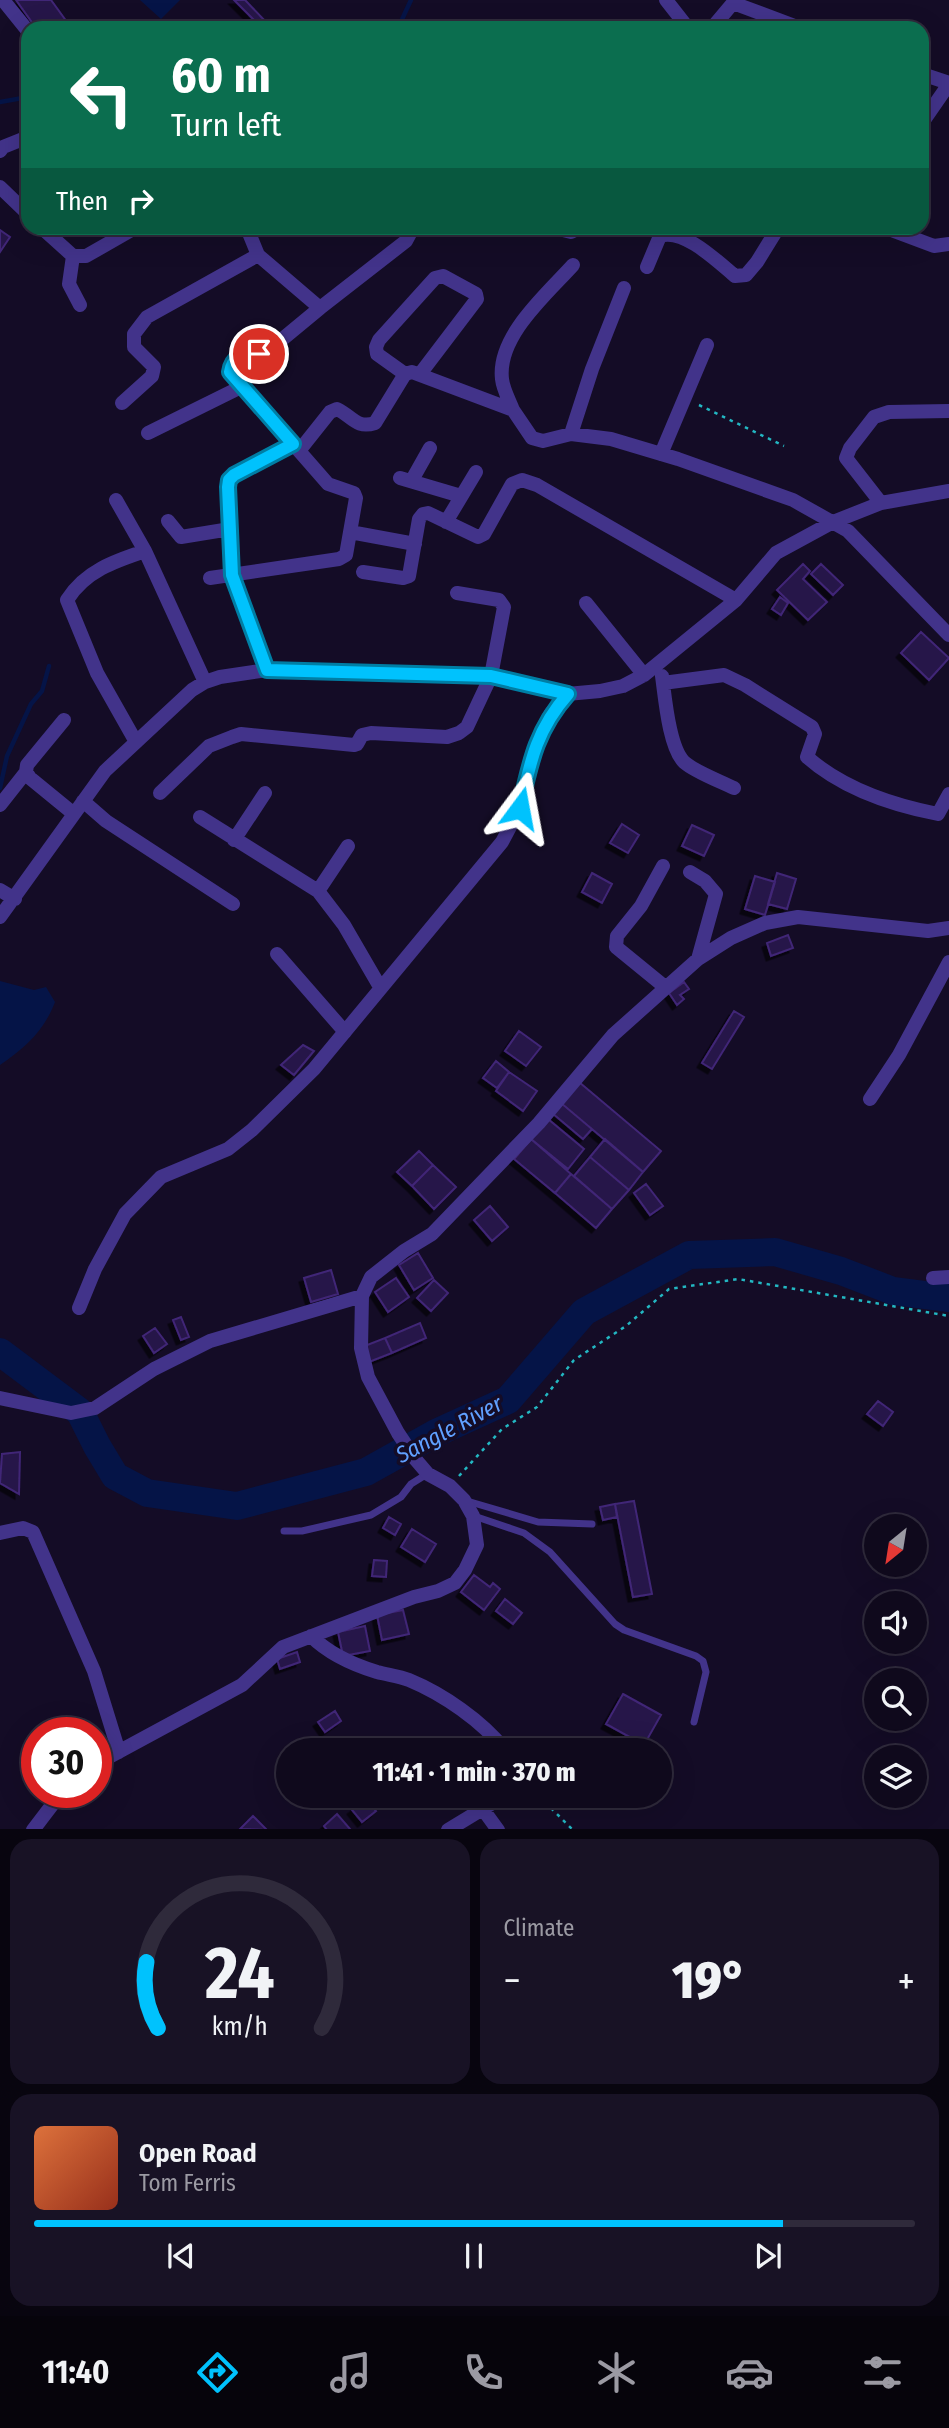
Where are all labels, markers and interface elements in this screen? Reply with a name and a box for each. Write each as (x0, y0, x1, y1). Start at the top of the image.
text: 60 m (171, 46, 271, 105)
icon: left (56, 49, 147, 140)
text: Turn left (171, 106, 281, 144)
icon: right (122, 182, 160, 220)
text: Then (56, 186, 108, 217)
pin (229, 324, 289, 384)
icon: arrive (240, 335, 278, 373)
position arrow (483, 771, 557, 845)
water label: Sangle River (390, 1389, 508, 1469)
north arrow (864, 1514, 928, 1577)
map controls (864, 1514, 927, 1808)
button: sound (864, 1591, 927, 1654)
button: search (864, 1668, 927, 1731)
speed limit sign: 30 (21, 1717, 112, 1808)
button: layers (864, 1745, 927, 1808)
text: 11:41 · 1 min · 370 m (372, 1757, 576, 1788)
text: Climate (504, 1914, 574, 1942)
text: 24 (204, 1930, 275, 2017)
text: 19° (672, 1949, 746, 2012)
text: − (504, 1958, 521, 2004)
text: + (898, 1958, 915, 2004)
text: km/h (212, 2011, 268, 2041)
text: Open Road (139, 2138, 257, 2169)
text: Tom Ferris (139, 2169, 236, 2197)
icon: previous (162, 2237, 200, 2275)
icon: pause (455, 2237, 493, 2275)
icon: next (749, 2237, 787, 2275)
icon: directions (193, 2348, 242, 2397)
icon: music (326, 2348, 375, 2397)
icon: phone (459, 2348, 508, 2397)
icon: climate (592, 2348, 641, 2397)
icon: car (725, 2348, 774, 2397)
icon: filters (858, 2348, 907, 2397)
text: 11:40 (42, 2353, 110, 2391)

